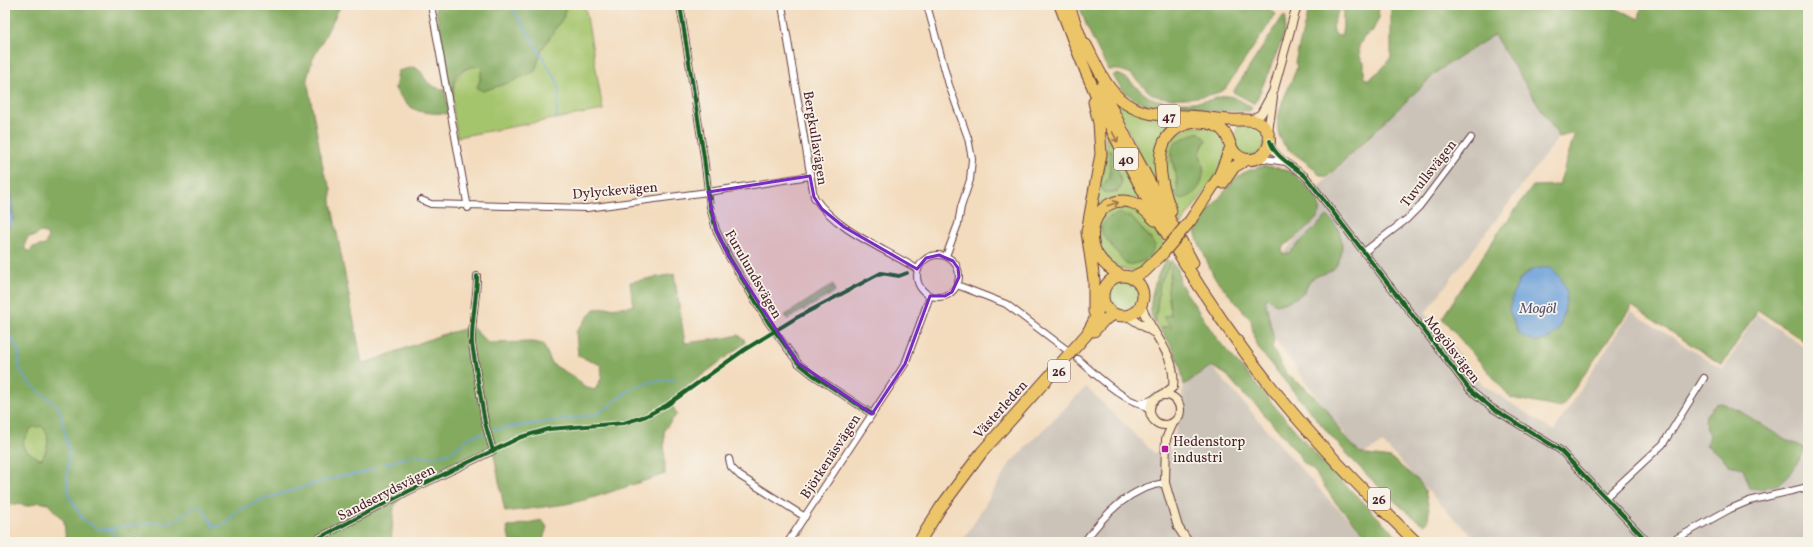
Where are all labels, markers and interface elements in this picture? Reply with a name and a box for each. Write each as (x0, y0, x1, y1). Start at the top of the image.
street label: Bergkullavägen (798, 90, 831, 187)
road number: 47 (1158, 105, 1180, 127)
one-way arrow (1112, 131, 1119, 143)
street label: Tuvullsvägen (1397, 136, 1462, 212)
road number: 40 (1114, 148, 1138, 170)
street label: Dylyckevägen (572, 178, 659, 205)
one-way arrow (1107, 200, 1120, 207)
street label: Furulundsvägen (720, 227, 786, 323)
water label: Mogöl (1518, 299, 1557, 320)
street label: Mogölsvägen (1419, 312, 1484, 388)
road number: 26 (1048, 360, 1070, 382)
street label: Västerleden (970, 377, 1032, 443)
street label: Björkenäsvägen (797, 411, 866, 503)
place label: Hedenstorp industri (1173, 433, 1245, 468)
marker: Hedenstorp industri (1160, 444, 1170, 454)
street label: Sandserydsvägen (335, 461, 439, 526)
road number: 26 (1368, 488, 1390, 510)

